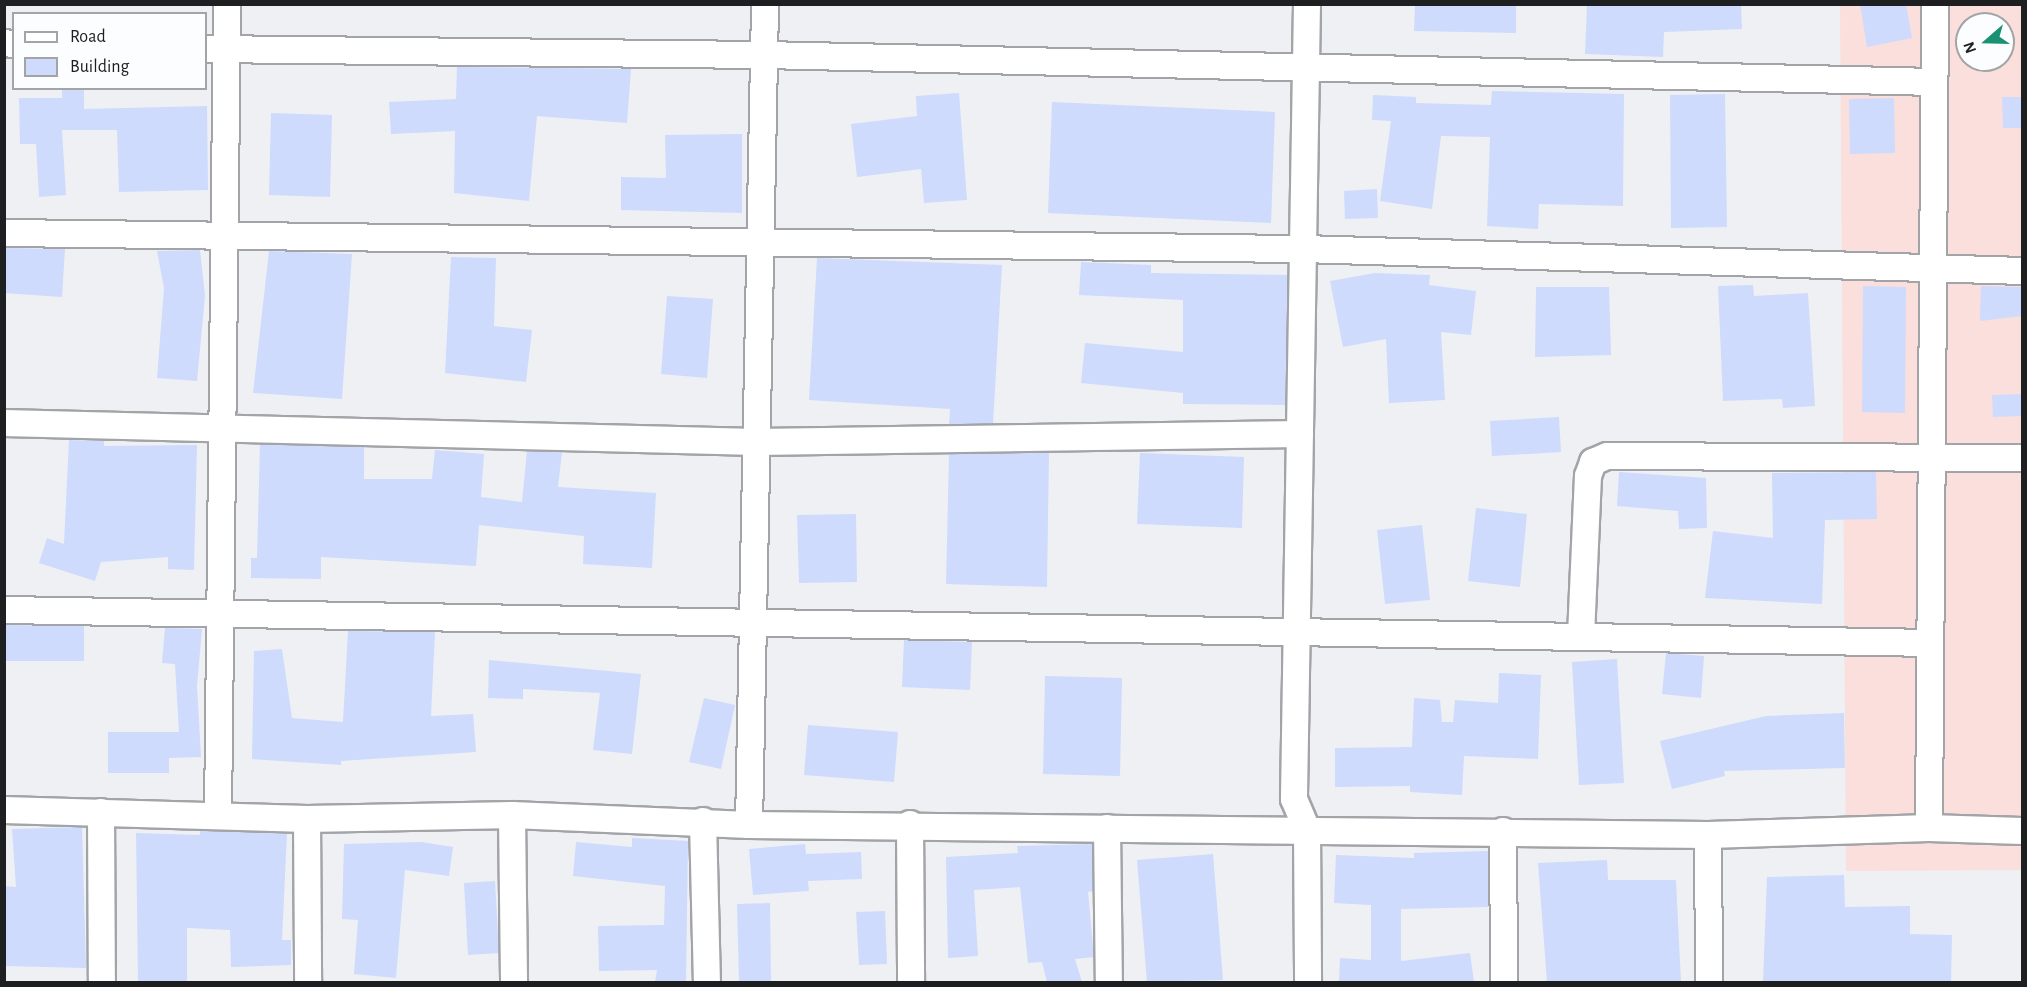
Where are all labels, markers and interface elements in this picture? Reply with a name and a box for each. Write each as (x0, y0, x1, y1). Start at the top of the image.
legend (12, 12, 207, 90)
north arrow (1955, 12, 2015, 72)
text: Road (70, 28, 106, 46)
text: N (1961, 40, 1979, 55)
text: Building (70, 58, 129, 76)

